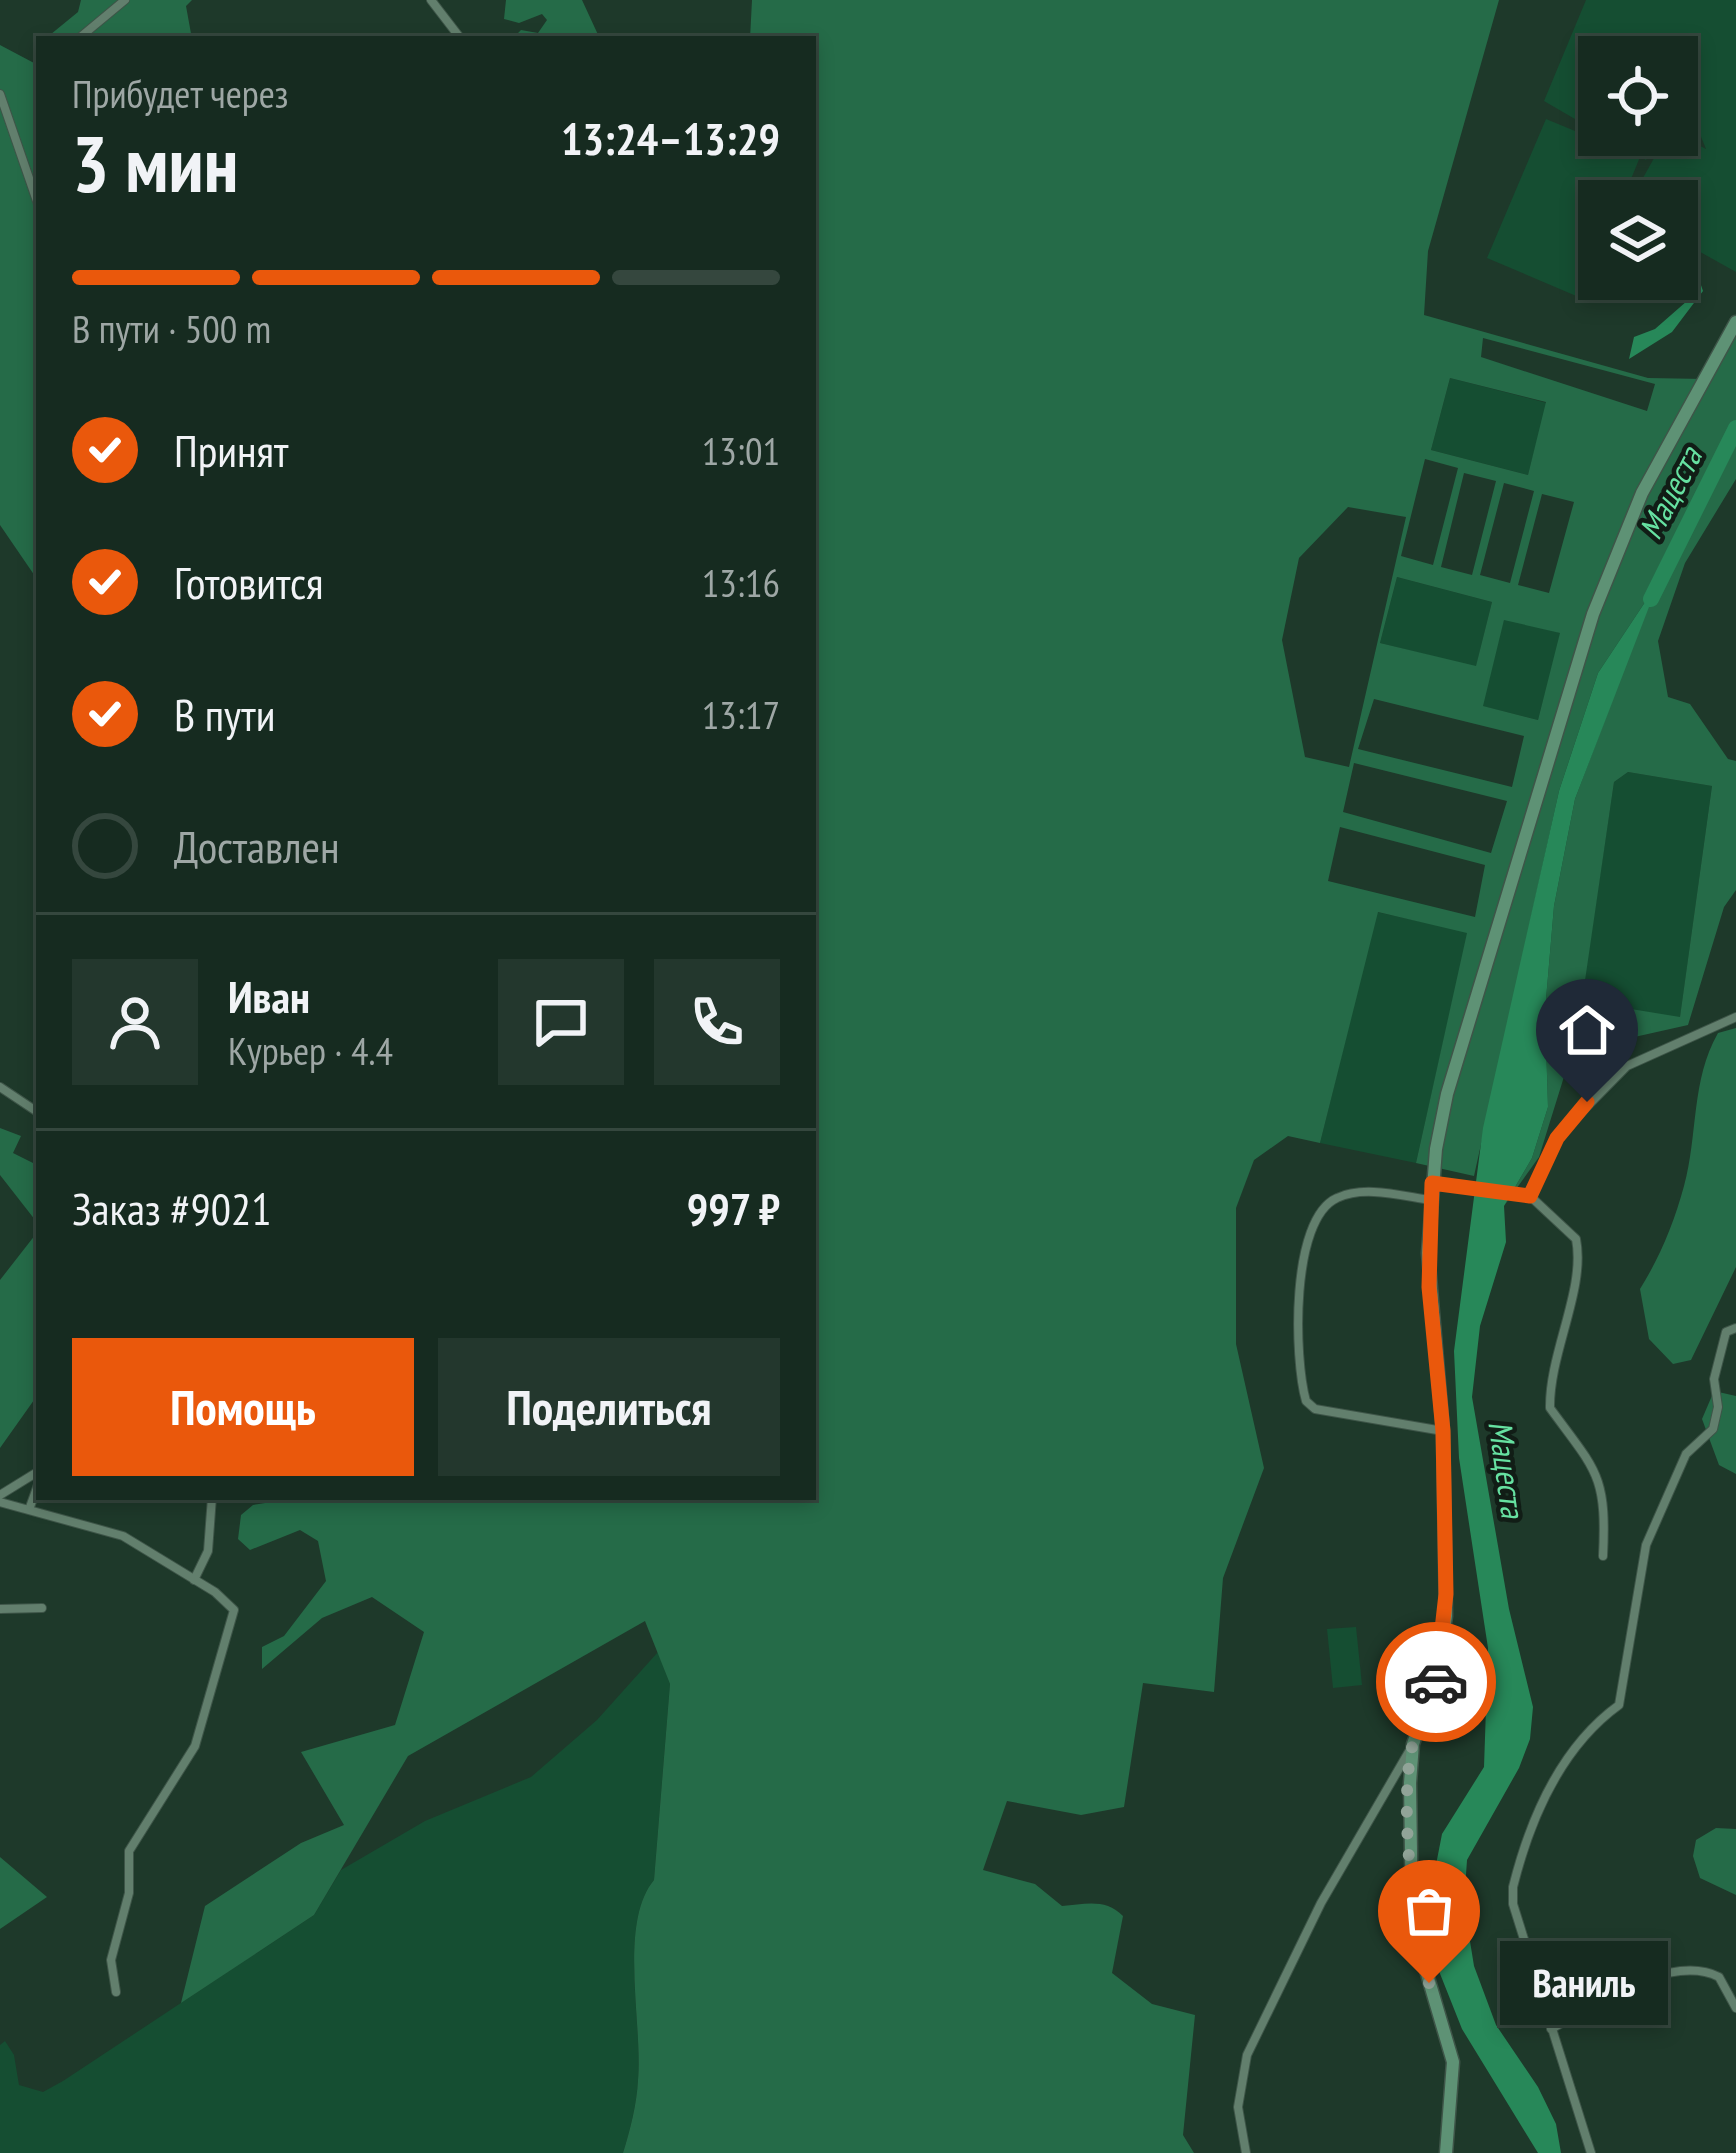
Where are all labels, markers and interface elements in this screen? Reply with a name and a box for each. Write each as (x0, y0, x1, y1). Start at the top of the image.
map controls (1578, 36, 1698, 300)
button: locate (1578, 36, 1698, 156)
text: Прибудет через (72, 68, 289, 119)
text: 13:24–13:29 (561, 109, 780, 167)
text: 3 мин (72, 113, 238, 214)
button: layers (1578, 180, 1698, 300)
text: В пути · 500 m (72, 303, 271, 354)
icon: check (72, 417, 138, 483)
text: Принят (174, 421, 288, 479)
text: 13:01 (702, 425, 780, 476)
water label: Мацеста (1628, 438, 1712, 546)
icon: check (72, 549, 138, 615)
text: Готовится (174, 553, 323, 611)
text: 13:16 (702, 557, 780, 608)
icon: check (72, 681, 138, 747)
text: В пути (174, 685, 275, 743)
text: 13:17 (702, 689, 780, 740)
text: Доставлен (174, 817, 340, 875)
button: person (72, 959, 198, 1085)
button: chat (498, 959, 624, 1085)
button: phone (654, 959, 780, 1085)
text: Иван (228, 967, 310, 1025)
pin (1536, 979, 1638, 1102)
icon: home (1554, 997, 1620, 1063)
text: Курьер · 4.4 (228, 1025, 393, 1076)
text: Заказ #9021 (72, 1179, 272, 1237)
text: 997 ₽ (687, 1179, 780, 1237)
button: Помощь (72, 1338, 414, 1476)
button: Поделиться (438, 1338, 780, 1476)
water label: Мацеста (1479, 1418, 1536, 1522)
courier (1376, 1622, 1496, 1742)
icon: car (1403, 1649, 1469, 1715)
pin (1378, 1860, 1480, 1983)
icon: bag (1396, 1878, 1462, 1944)
callout: Ваниль (1501, 1941, 1669, 2025)
text: Ваниль (1533, 1957, 1636, 2008)

